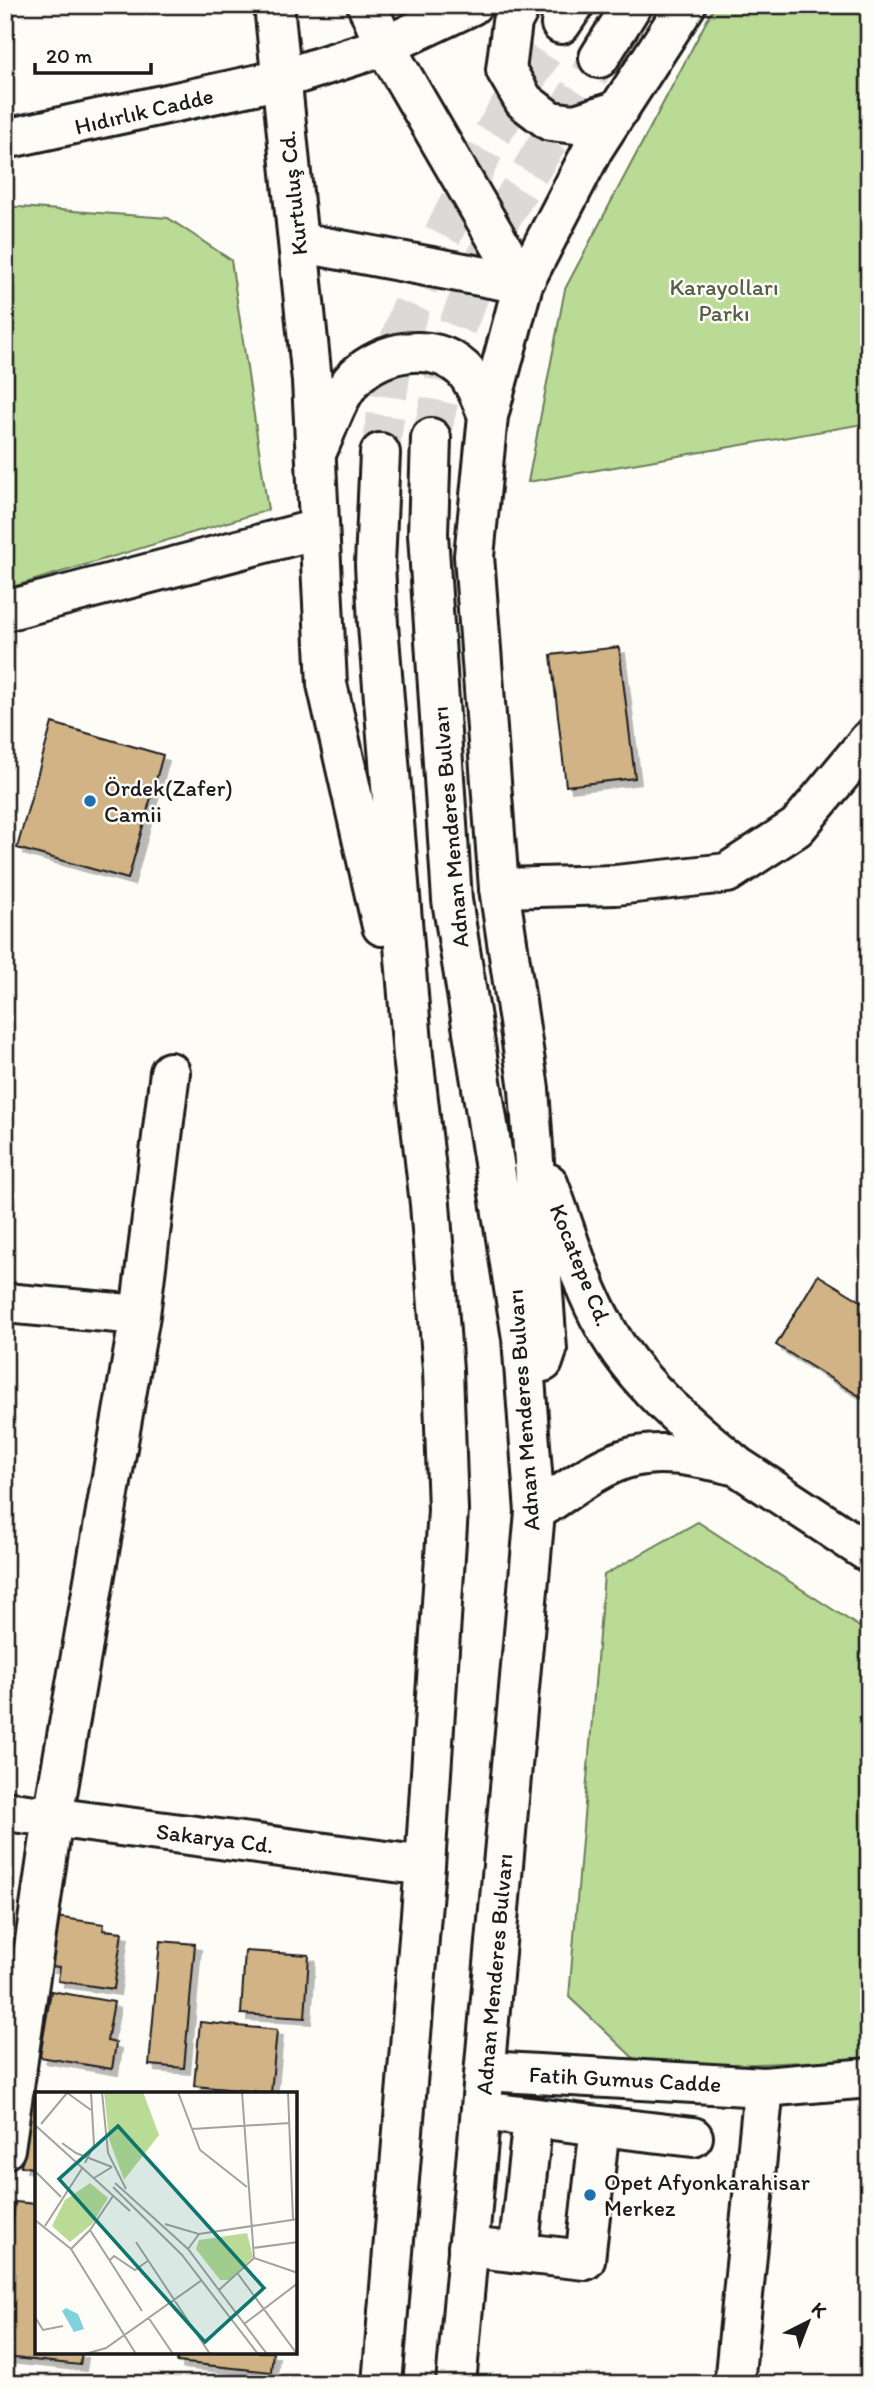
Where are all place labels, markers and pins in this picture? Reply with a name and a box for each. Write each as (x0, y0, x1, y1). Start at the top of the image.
place label: Ördek(Zafer) Camii (104, 774, 233, 828)
marker: Ördek(Zafer) Camii (82, 793, 98, 809)
place label: Opet Afyonkarahisar Merkez (604, 2168, 810, 2222)
marker: Opet Afyonkarahisar Merkez (582, 2187, 598, 2203)

